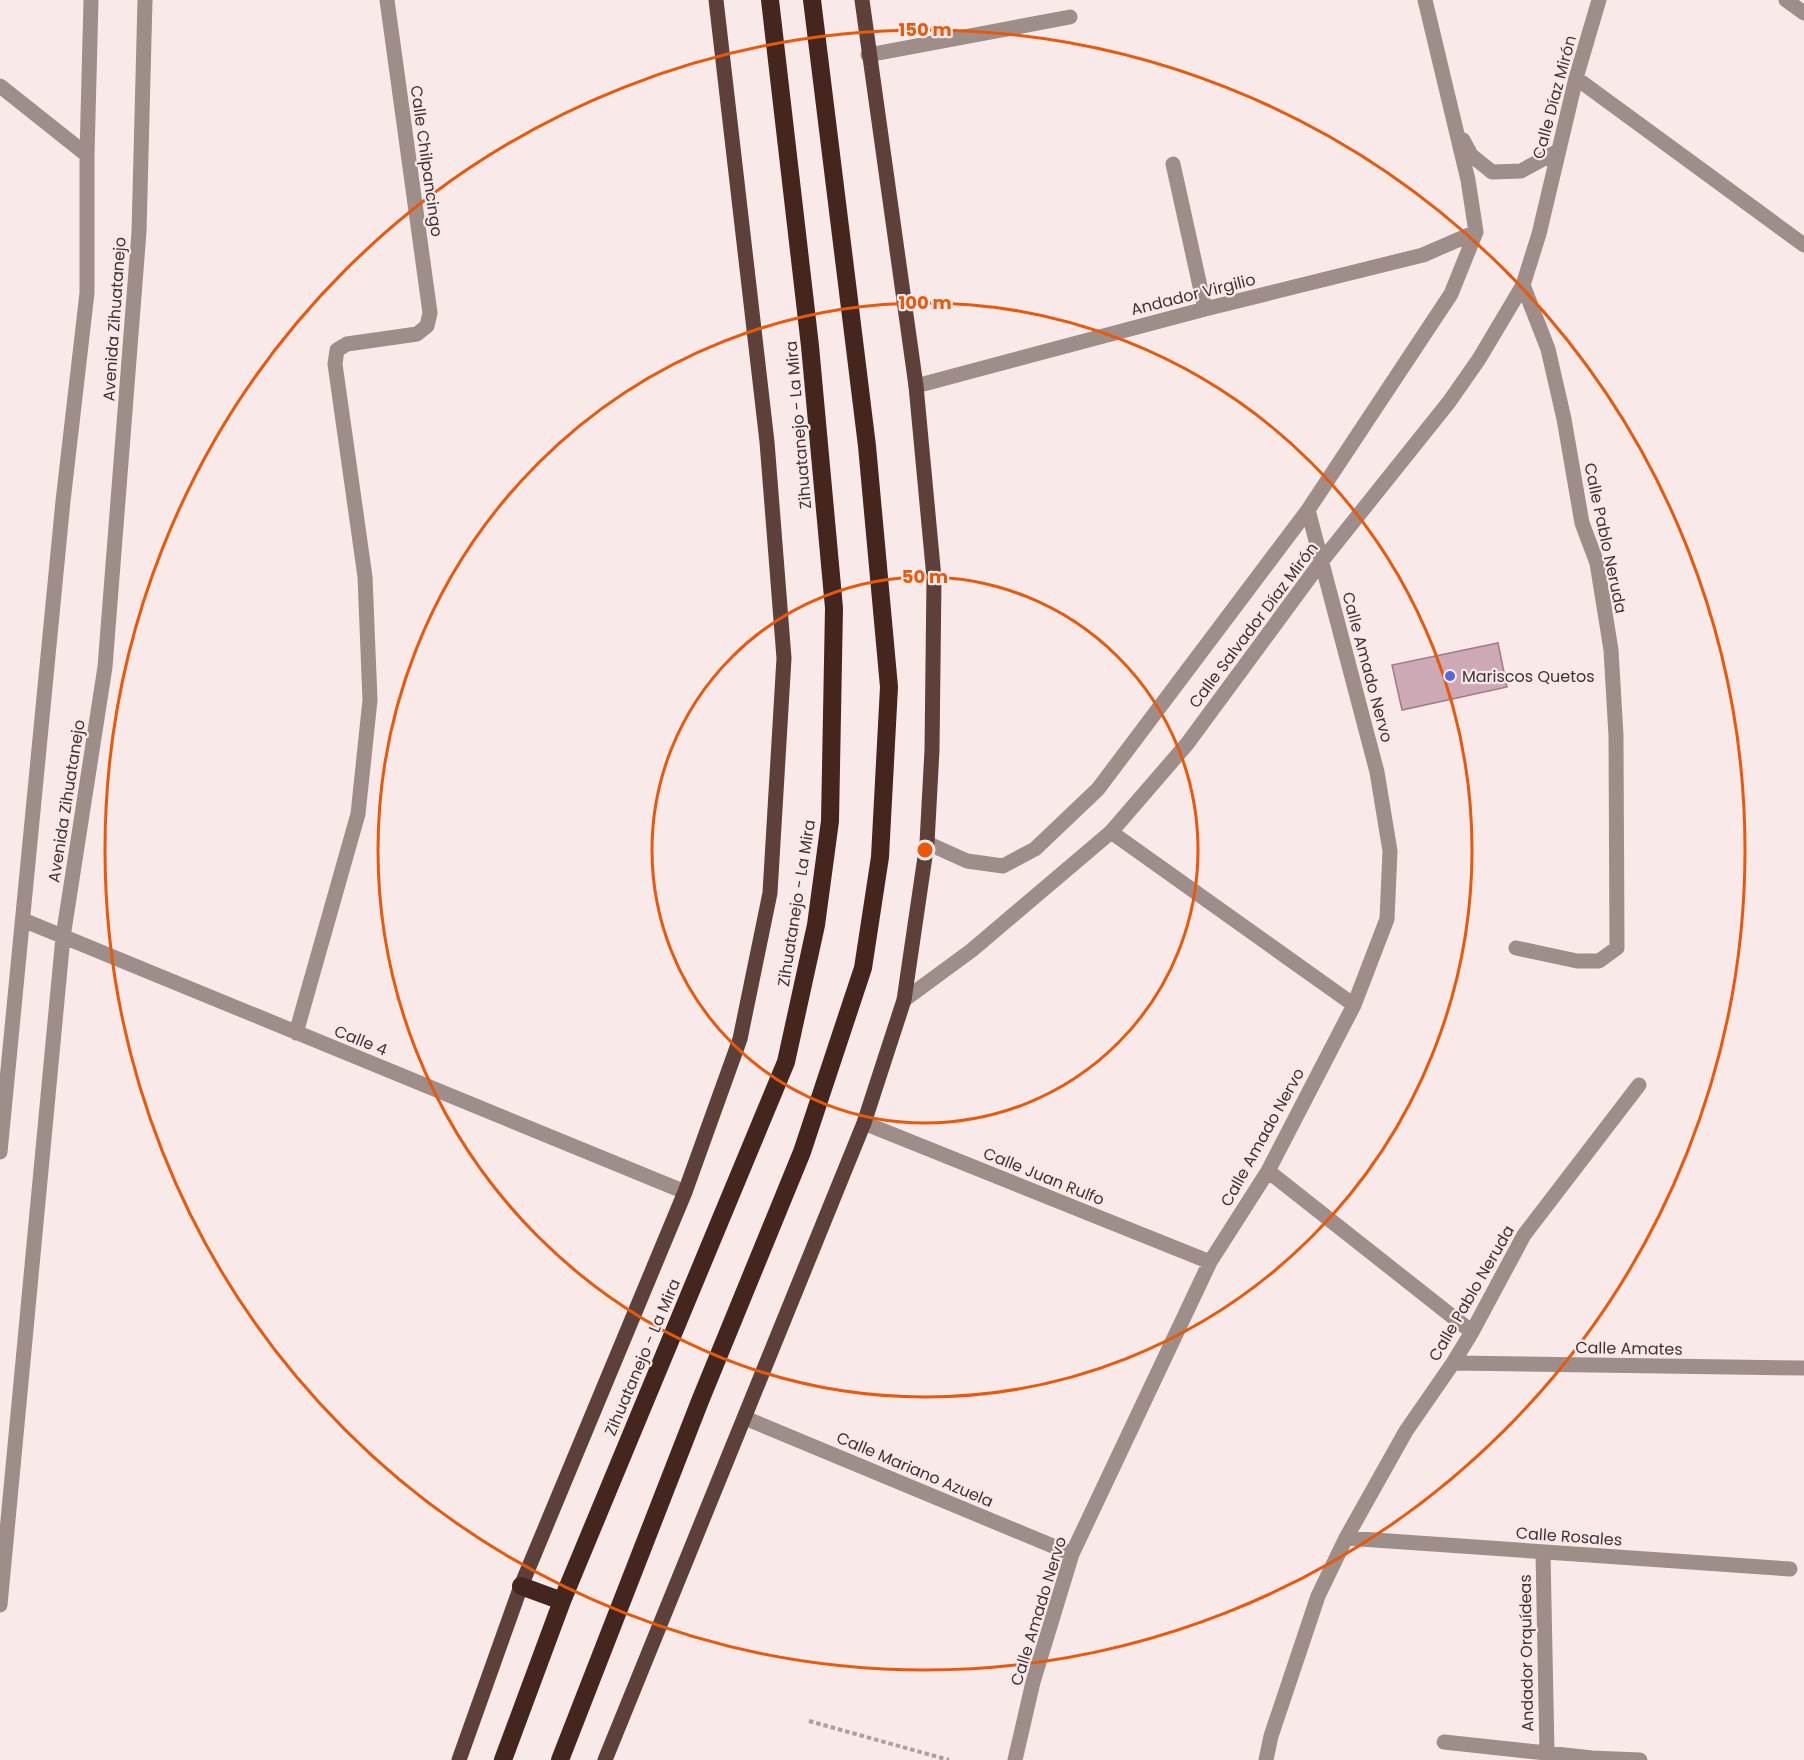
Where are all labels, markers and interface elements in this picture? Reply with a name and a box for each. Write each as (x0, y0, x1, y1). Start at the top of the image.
text: 150 m (898, 17, 952, 42)
street label: Calle Díaz Mirón (1527, 33, 1582, 161)
street label: Calle Chilpancingo (405, 84, 449, 238)
street label: Avenida Zihuatanejo (97, 236, 132, 402)
street label: Andador Virgilio (1128, 268, 1258, 321)
text: 100 m (898, 290, 952, 315)
street label: Zihuatanejo - La Mira (780, 340, 817, 510)
street label: Calle Pablo Neruda (1578, 461, 1633, 616)
street label: Calle Salvador Díaz Mirón (1183, 538, 1323, 713)
text: 50 m (902, 564, 948, 589)
street label: Calle Amado Nervo (1336, 589, 1399, 745)
place label: Mariscos Quetos (1462, 665, 1595, 688)
marker: Mariscos Quetos (1443, 669, 1457, 683)
street label: Avenida Zihuatanejo (42, 718, 91, 884)
street label: Zihuatanejo - La Mira (772, 818, 821, 988)
centre of rings (915, 840, 935, 860)
street label: Calle 4 (331, 1019, 391, 1061)
street label: Calle Amado Nervo (1215, 1064, 1310, 1211)
street label: Calle Juan Rulfo (980, 1142, 1108, 1211)
street label: Calle Pablo Neruda (1423, 1221, 1520, 1366)
street label: Zihuatanejo - La Mira (599, 1275, 686, 1439)
street label: Calle Amates (1575, 1336, 1683, 1361)
street label: Calle Mariano Azuela (833, 1426, 997, 1513)
street label: Calle Rosales (1515, 1521, 1623, 1552)
street label: Calle Amado Nervo (1005, 1534, 1072, 1689)
street label: Andador Orquídeas (1514, 1574, 1539, 1732)

